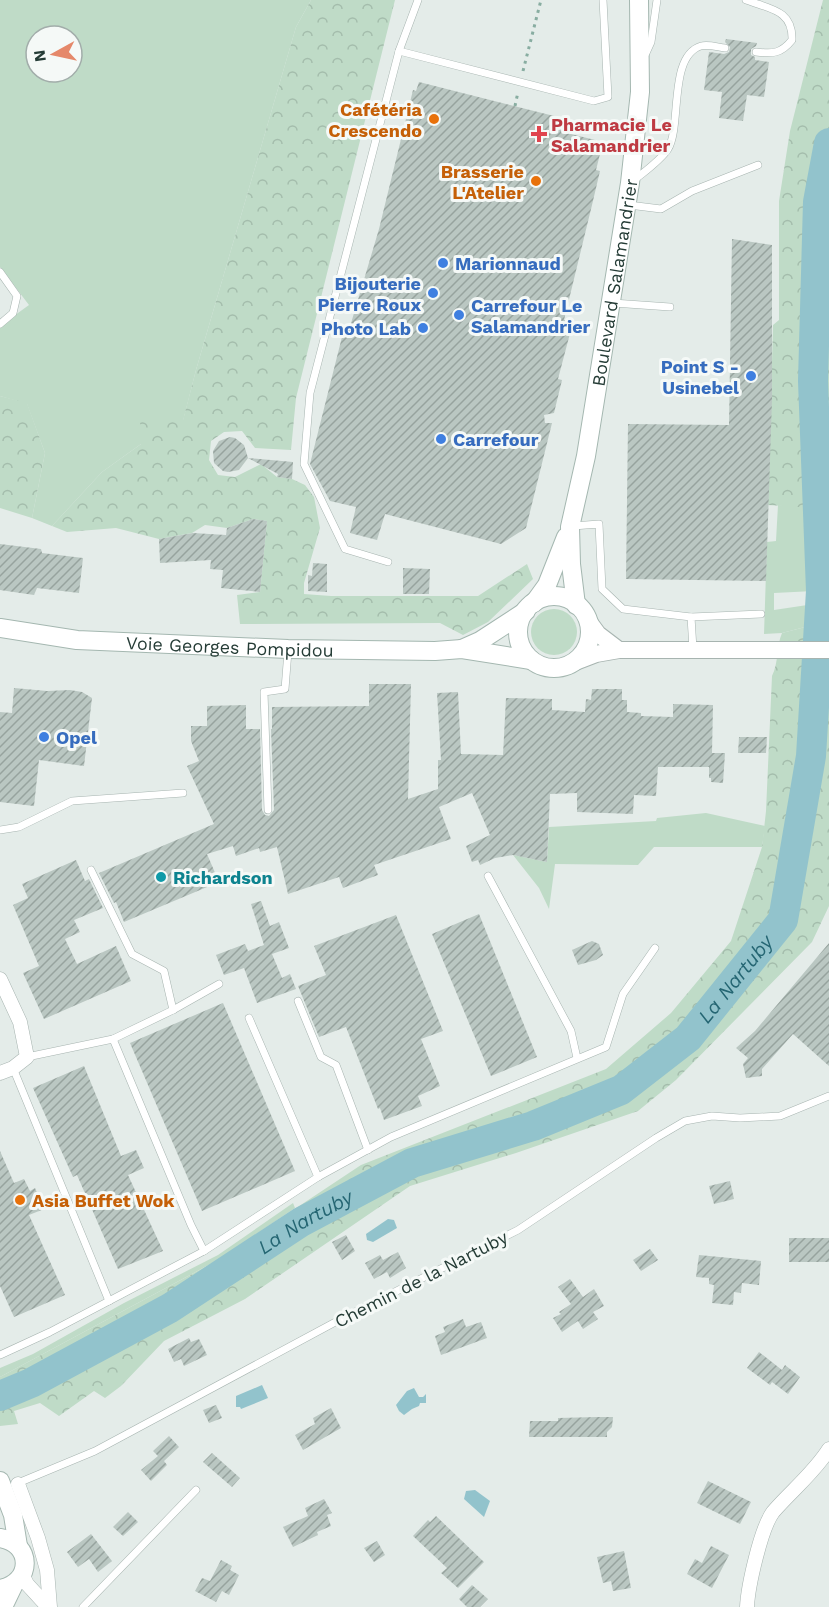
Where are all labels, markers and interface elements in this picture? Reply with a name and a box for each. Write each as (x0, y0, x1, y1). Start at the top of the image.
north arrow (24, 24, 84, 84)
text: N (29, 49, 50, 63)
place label: Cafétéria Crescendo (328, 99, 423, 141)
marker: Cafétéria Crescendo (427, 112, 441, 126)
place label: Pharmacie Le Salamandrier (551, 114, 672, 156)
marker: Pharmacie Le Salamandrier (532, 127, 546, 141)
place label: Brasserie L'Atelier (441, 161, 524, 203)
marker: Brasserie L'Atelier (529, 174, 543, 188)
street label: Boulevard Salamandrier (587, 177, 641, 388)
place label: Marionnaud (455, 253, 561, 274)
marker: Marionnaud (436, 256, 450, 270)
place label: Bijouterie Pierre Roux (318, 273, 421, 315)
marker: Bijouterie Pierre Roux (426, 286, 440, 300)
place label: Carrefour Le Salamandrier (471, 295, 591, 337)
marker: Carrefour Le Salamandrier (452, 308, 466, 322)
place label: Photo Lab (321, 318, 411, 339)
marker: Photo Lab (416, 321, 430, 335)
place label: Point S - Usinebel (661, 356, 739, 398)
marker: Point S - Usinebel (744, 369, 758, 383)
place label: Carrefour (453, 429, 539, 450)
marker: Carrefour (434, 432, 448, 446)
street label: Voie Georges Pompidou (126, 632, 334, 660)
place label: Opel (56, 727, 97, 748)
marker: Opel (37, 730, 51, 744)
place label: Richardson (173, 867, 273, 888)
marker: Richardson (154, 870, 168, 884)
water label: La Nartuby (693, 929, 779, 1028)
water label: La Nartuby (253, 1184, 358, 1259)
place label: Asia Buffet Wok (32, 1190, 175, 1211)
marker: Asia Buffet Wok (13, 1193, 27, 1207)
street label: Chemin de la Nartuby (331, 1226, 512, 1332)

